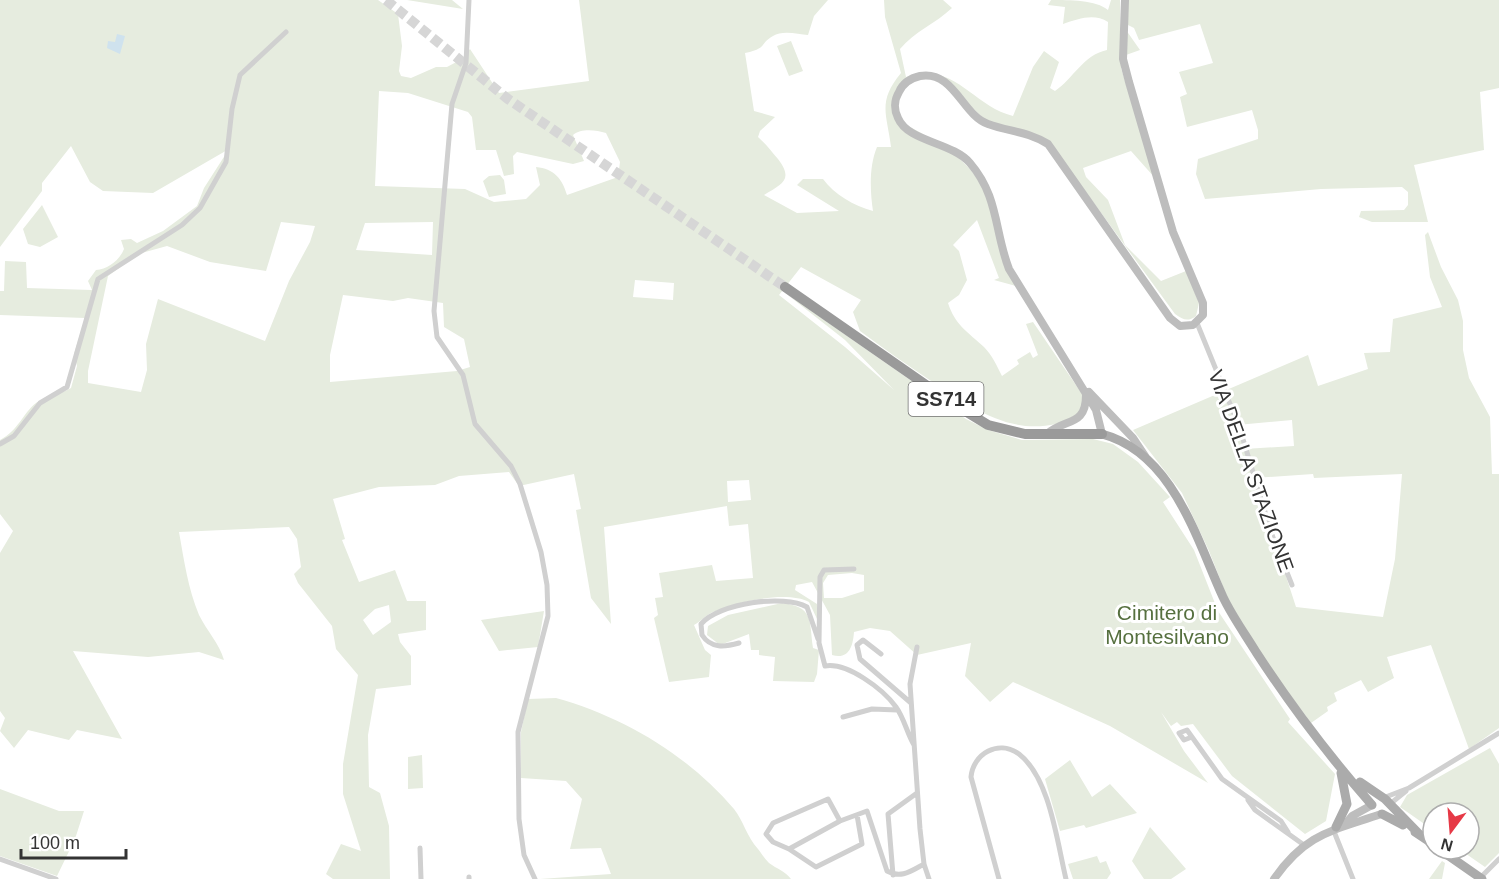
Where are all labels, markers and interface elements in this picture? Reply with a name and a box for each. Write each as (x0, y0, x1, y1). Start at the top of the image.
street label: VIA DELLA STAZIONE (1204, 367, 1299, 575)
road number: SS714 (908, 382, 984, 416)
park label: Cimitero di Montesilvano (1105, 601, 1229, 648)
north arrow (1421, 801, 1481, 861)
scale bar (21, 822, 126, 860)
text: 100 m (30, 833, 80, 853)
text: N (1439, 835, 1455, 855)

